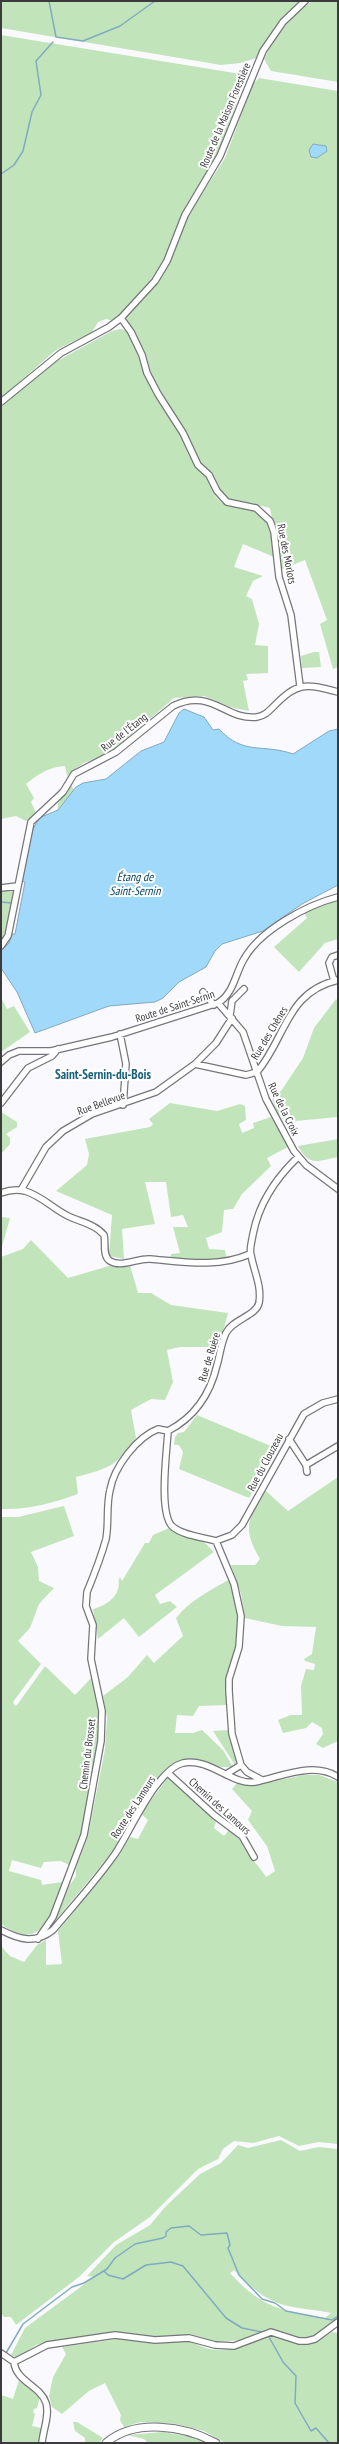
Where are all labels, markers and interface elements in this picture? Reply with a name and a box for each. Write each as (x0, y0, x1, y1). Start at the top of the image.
street label: Route de la Maison Forestière (197, 60, 254, 170)
street label: Rue des Morlots (274, 523, 300, 586)
street label: Rue de l'Étang (98, 709, 150, 754)
water label: Étang de Saint-Sernin (110, 869, 161, 898)
street label: Route de Saint-Sernin (134, 987, 217, 1025)
street label: Rue des Chênes (248, 1004, 291, 1062)
district label: Saint-Sernin-du-Bois (55, 1066, 151, 1083)
street label: Rue de la Croix (265, 1080, 303, 1138)
street label: Rue Bellevue (75, 1088, 127, 1118)
street label: Rue de Ruère (195, 1330, 223, 1383)
street label: Rue du Clouzeau (244, 1431, 286, 1493)
street label: Chemin du Brosset (76, 1718, 98, 1790)
street label: Route des Lamours (108, 1773, 159, 1841)
street label: Chemin des Lamours (186, 1774, 254, 1838)

